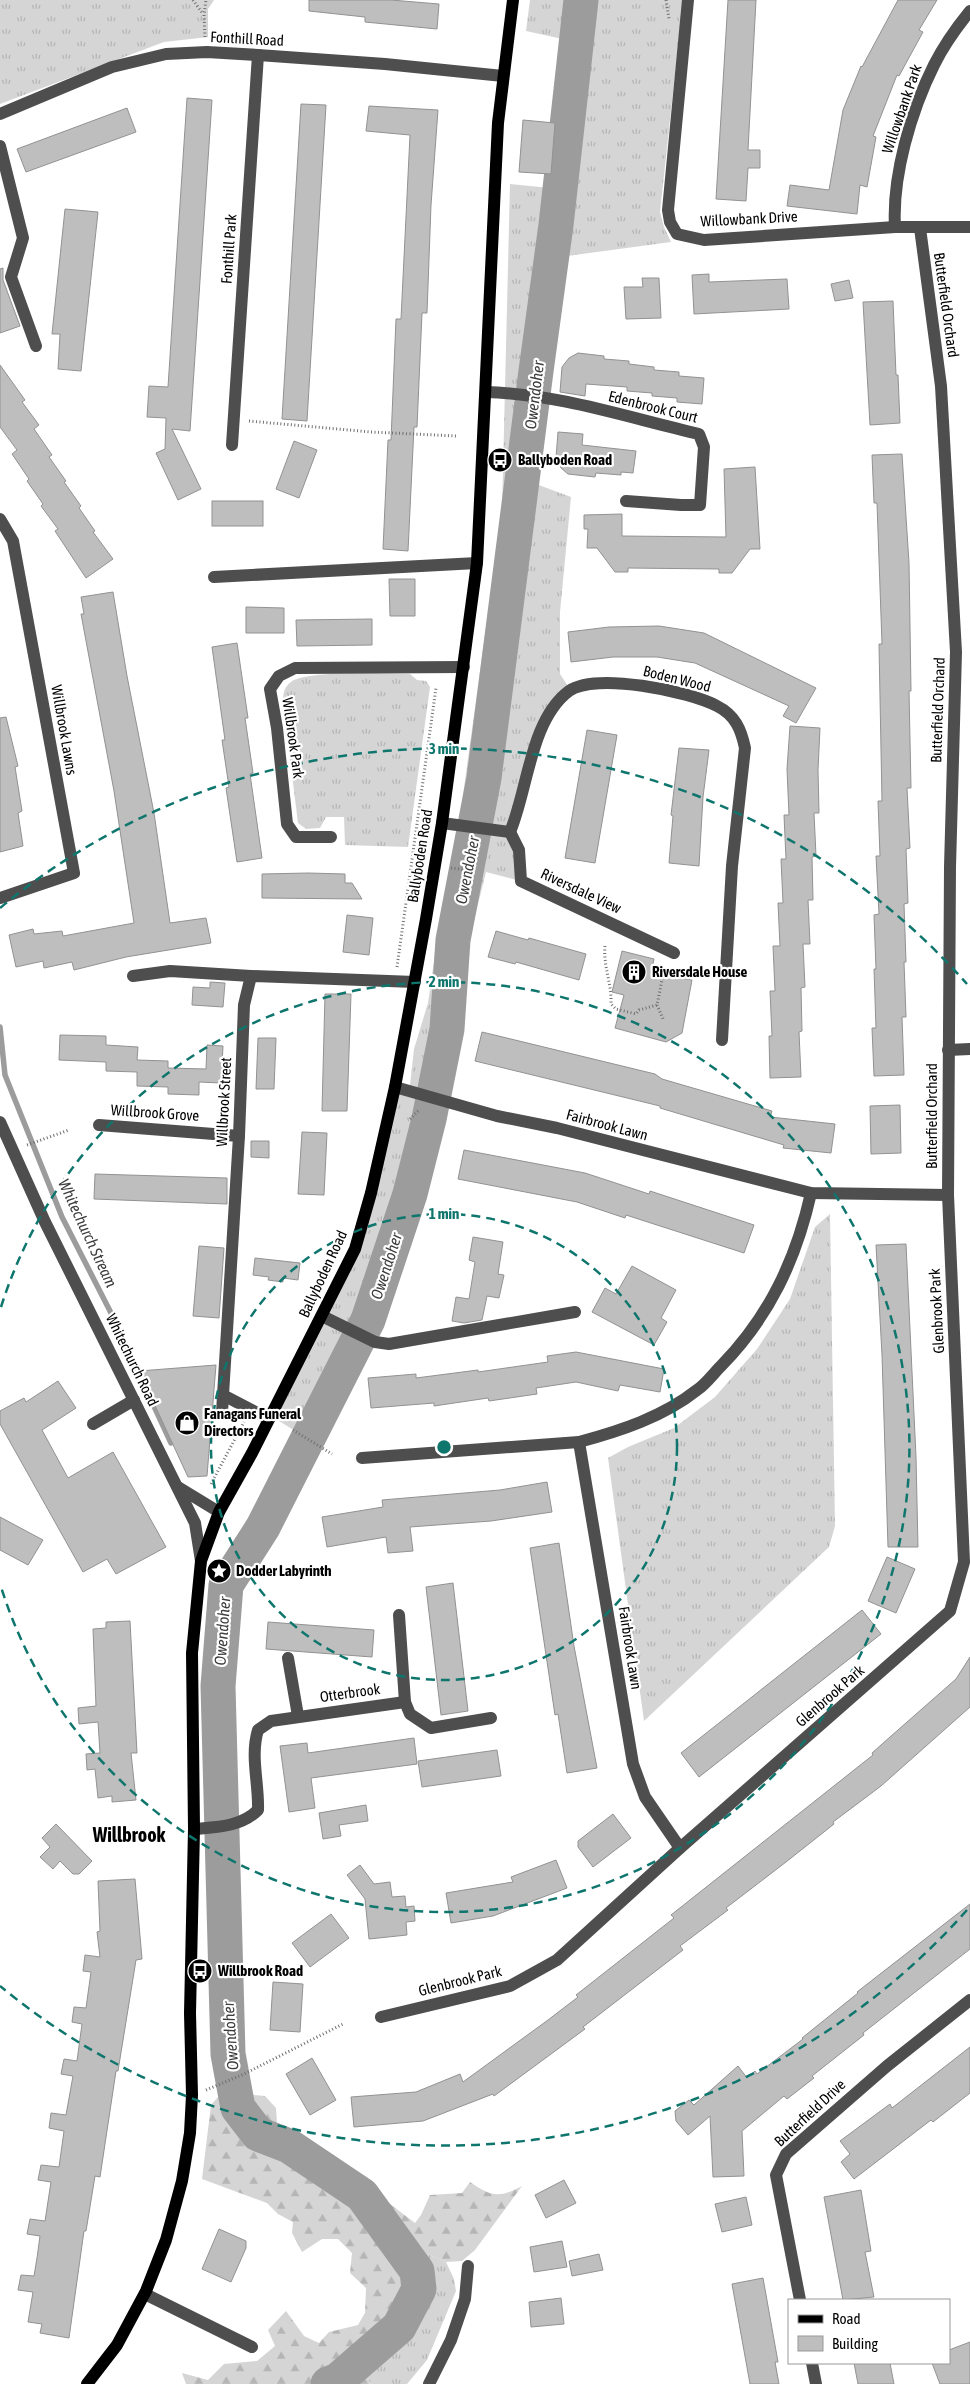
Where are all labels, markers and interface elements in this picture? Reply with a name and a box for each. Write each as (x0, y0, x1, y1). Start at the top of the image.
street label: Fonthill Road (210, 28, 284, 49)
street label: Willowbank Park (878, 62, 925, 156)
street label: Willowbank Drive (700, 207, 798, 230)
street label: Fonthill Park (218, 213, 239, 285)
street label: Butterfield Orchard (931, 251, 962, 359)
water label: Owendoher (521, 359, 547, 430)
street label: Edenbrook Court (607, 387, 700, 426)
bus stop icon: Ballyboden Road (487, 447, 513, 473)
place label: Ballyboden Road (518, 451, 612, 468)
street label: Butterfield Orchard (927, 657, 948, 763)
street label: Boden Wood (642, 662, 713, 695)
street label: Willbrook Lawns (48, 684, 81, 776)
street label: Willbrook Park (279, 696, 308, 780)
text: 3 min (429, 740, 459, 757)
street label: Ballyboden Road (404, 808, 435, 904)
water label: Owendoher (452, 833, 483, 905)
street label: Riversdale View (538, 865, 624, 917)
building icon: Riversdale House (621, 959, 647, 985)
place label: Riversdale House (652, 963, 748, 980)
text: 2 min (429, 973, 459, 990)
street label: Willbrook Street (213, 1057, 234, 1147)
street label: Butterfield Orchard (923, 1063, 940, 1169)
street label: Willbrook Grove (110, 1101, 200, 1124)
street label: Fairbrook Lawn (564, 1105, 650, 1144)
water label: Whitechurch Stream (55, 1176, 121, 1290)
text: 1 min (429, 1205, 459, 1222)
street label: Ballyboden Road (295, 1228, 350, 1320)
water label: Owendoher (367, 1229, 406, 1301)
street label: Glenbrook Park (926, 1268, 947, 1354)
street label: Whitechurch Road (103, 1311, 162, 1409)
place label: Fanagans Funeral Directors (204, 1405, 302, 1439)
shop icon: Fanagans Funeral Directors (174, 1410, 200, 1436)
centre of rings (435, 1438, 453, 1456)
place icon: Dodder Labyrinth (206, 1558, 232, 1584)
place label: Dodder Labyrinth (236, 1562, 332, 1579)
water label: Owendoher (211, 1595, 233, 1666)
street label: Fairbrook Lawn (616, 1605, 645, 1691)
street label: Glenbrook Park (792, 1661, 868, 1730)
street label: Otterbrook (319, 1680, 382, 1705)
district label: Willbrook (92, 1823, 166, 1846)
bus stop icon: Willbrook Road (187, 1958, 213, 1984)
place label: Willbrook Road (217, 1962, 303, 1979)
street label: Glenbrook Park (416, 1962, 504, 1999)
water label: Owendoher (219, 2000, 241, 2071)
street label: Butterfield Drive (771, 2075, 849, 2150)
legend (788, 2299, 950, 2364)
text: Road (832, 2310, 861, 2327)
text: Building (832, 2335, 878, 2352)

